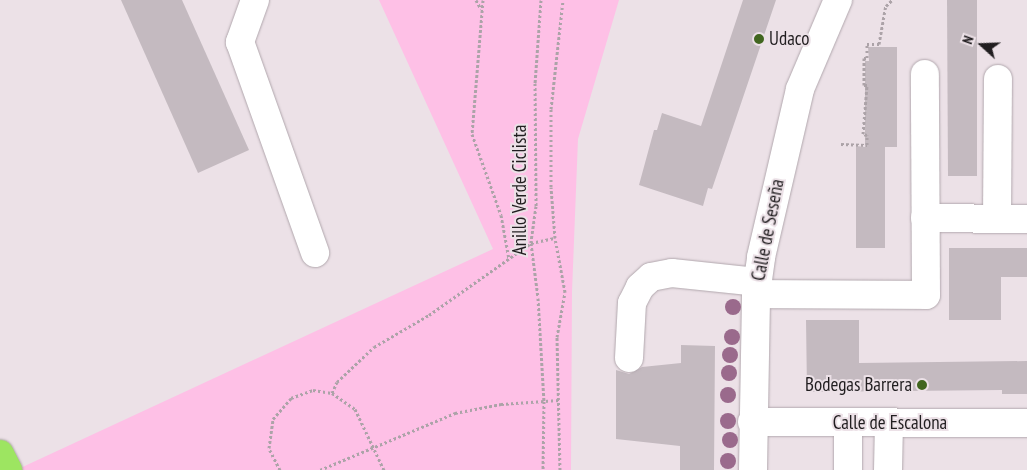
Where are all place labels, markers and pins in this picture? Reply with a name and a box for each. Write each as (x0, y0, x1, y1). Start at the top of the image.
place label: Udaco (769, 28, 809, 50)
marker: Udaco (753, 33, 765, 45)
place label: Bodegas Barrera (805, 374, 912, 396)
marker: Bodegas Barrera (916, 379, 928, 391)

